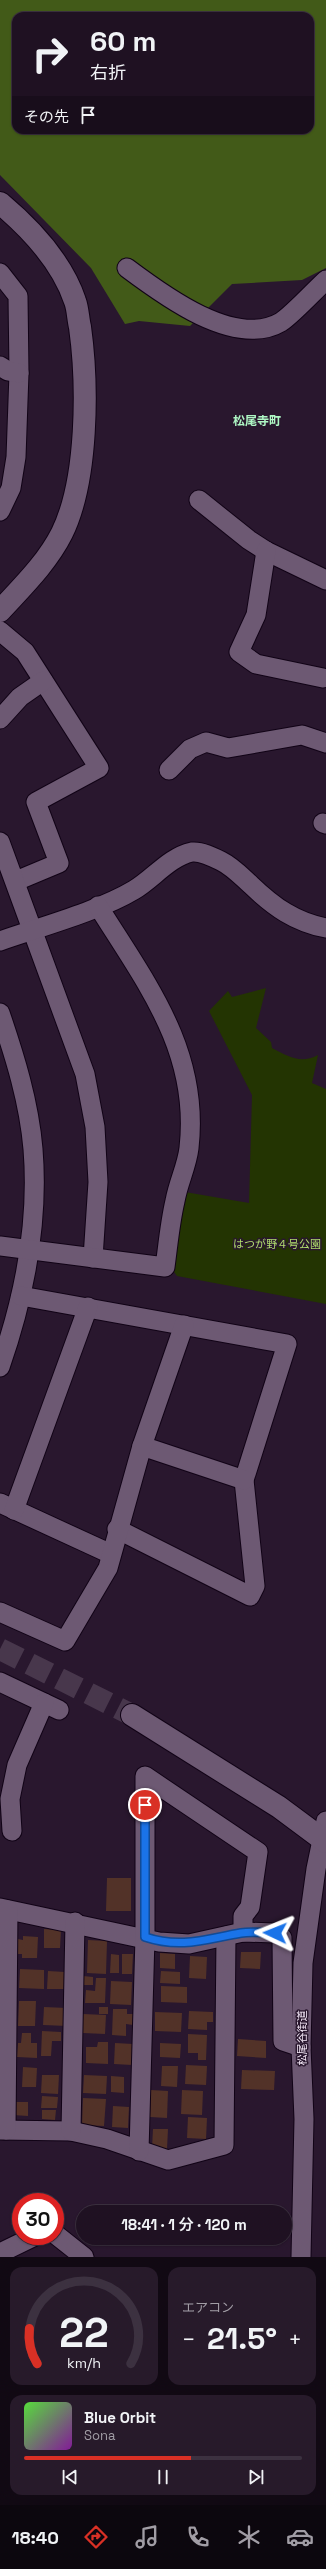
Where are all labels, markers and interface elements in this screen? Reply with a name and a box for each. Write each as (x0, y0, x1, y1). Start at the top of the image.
text: 60 m (90, 23, 156, 59)
icon: right (24, 28, 76, 80)
text: 右折 (90, 61, 126, 84)
icon: arrive (77, 104, 99, 126)
text: その先 (24, 107, 69, 126)
district label: 松尾寺町 (233, 413, 281, 429)
park label: はつが野４号公園 (233, 1237, 321, 1251)
pin (128, 1788, 162, 1822)
icon: arrive (134, 1794, 156, 1816)
position arrow (254, 1912, 296, 1954)
street label: 松尾谷街道 (295, 2011, 309, 2066)
speed limit sign: 30 (12, 2193, 64, 2245)
text: 18:41 · 1 分 · 120 m (121, 2215, 247, 2234)
text: エアコン (182, 2299, 234, 2316)
text: 22 (59, 2306, 109, 2359)
text: 21.5° (207, 2319, 277, 2358)
text: − (182, 2325, 196, 2353)
text: + (288, 2325, 302, 2353)
text: km/h (67, 2354, 101, 2372)
text: Blue Orbit (84, 2408, 156, 2427)
text: Sona (84, 2427, 115, 2444)
icon: previous (59, 2466, 81, 2488)
icon: pause (152, 2466, 174, 2488)
icon: next (245, 2466, 267, 2488)
icon: directions (82, 2523, 110, 2551)
icon: music (133, 2523, 161, 2551)
icon: phone (184, 2523, 212, 2551)
icon: climate (235, 2523, 263, 2551)
icon: car (286, 2523, 314, 2551)
text: 18:40 (12, 2526, 59, 2549)

